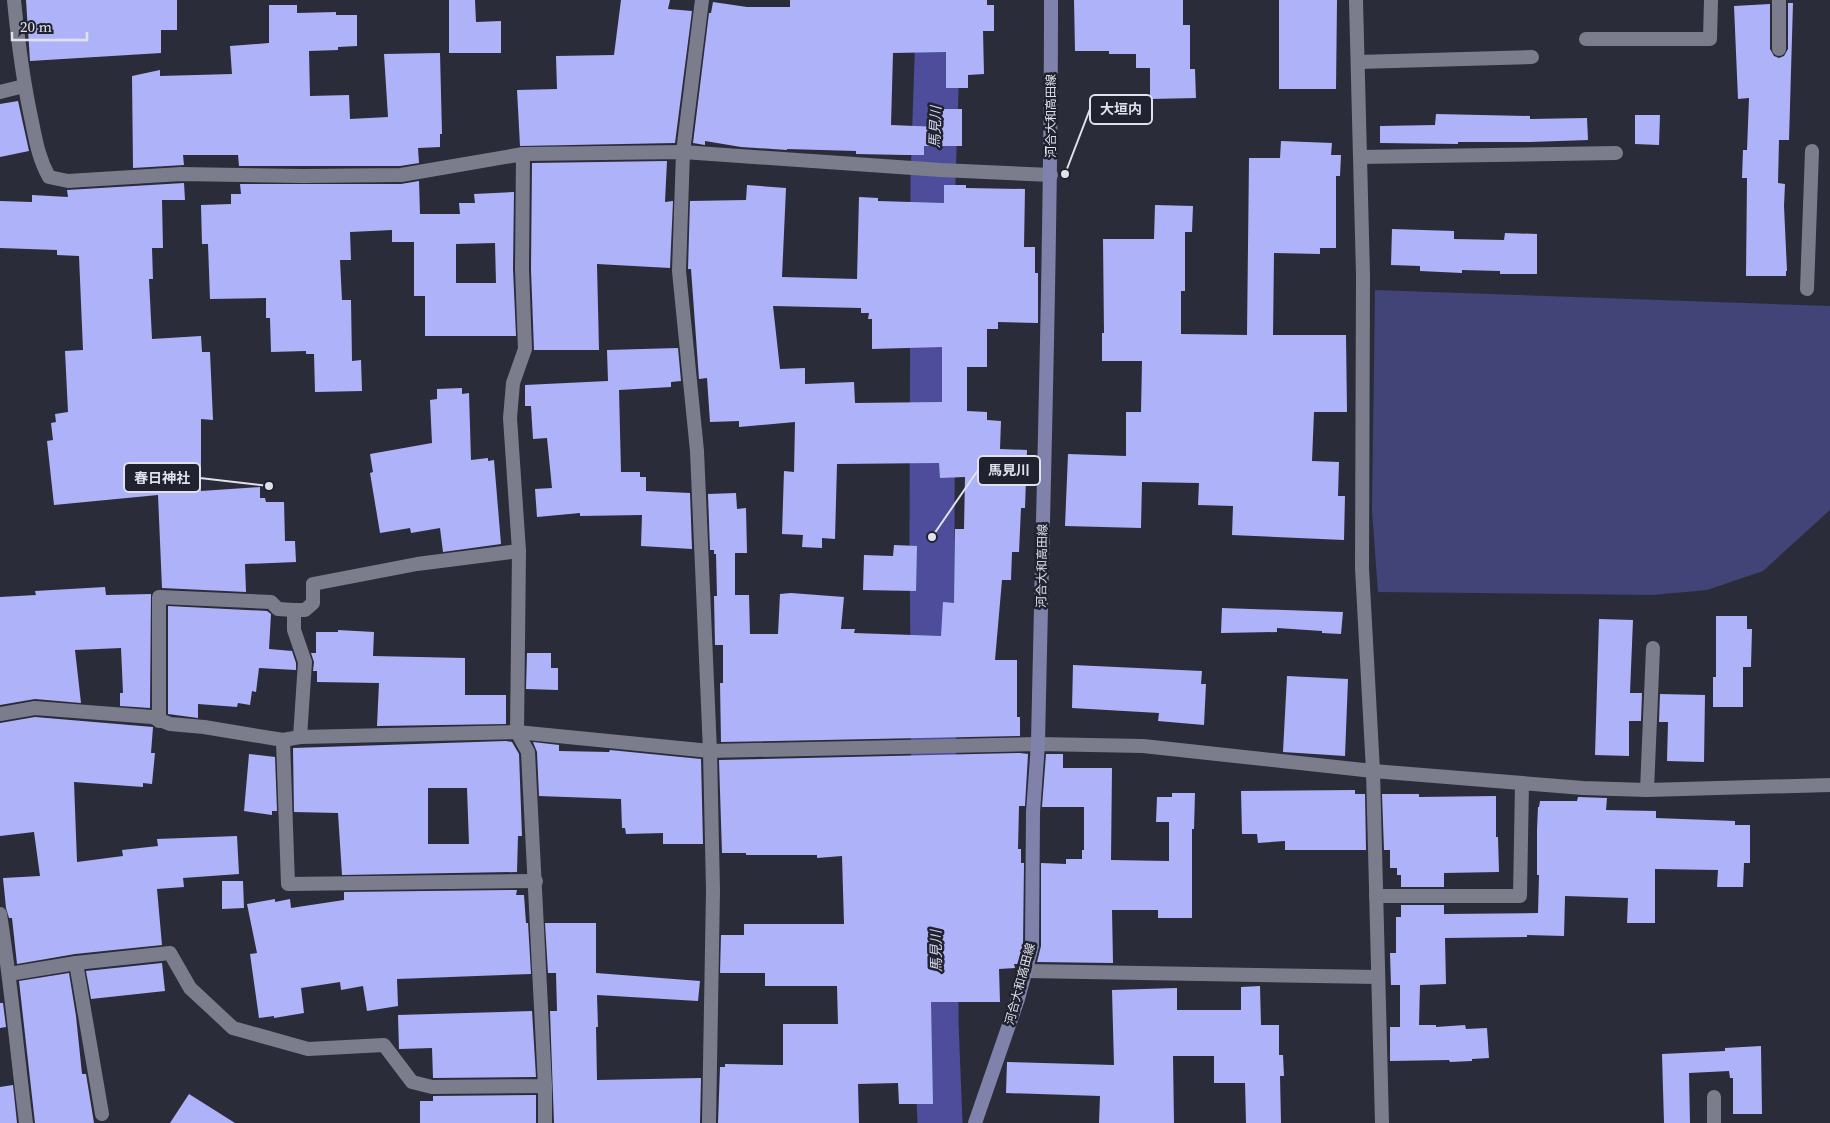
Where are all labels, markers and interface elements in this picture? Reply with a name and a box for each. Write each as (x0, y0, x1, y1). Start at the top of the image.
scale bar (12, 10, 88, 42)
text: 20 m (20, 16, 52, 37)
street label: 河合大和高田線 (1043, 74, 1059, 158)
callout: 大垣内 (1090, 95, 1152, 124)
text: 大垣内 (1100, 99, 1142, 119)
water label: 馬見川 (924, 104, 946, 148)
callout: 馬見川 (978, 456, 1040, 485)
text: 馬見川 (988, 460, 1030, 480)
callout: 春日神社 (124, 463, 200, 492)
text: 春日神社 (134, 468, 190, 488)
street label: 河合大和高田線 (1033, 524, 1051, 608)
water label: 馬見川 (926, 928, 946, 972)
street label: 河合大和高田線 (1001, 941, 1039, 1027)

